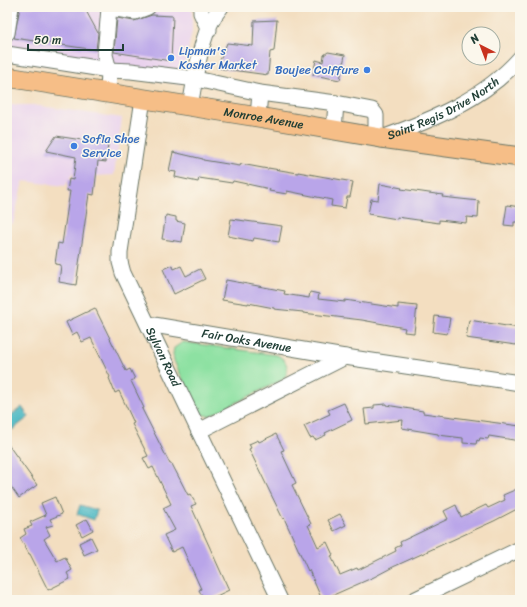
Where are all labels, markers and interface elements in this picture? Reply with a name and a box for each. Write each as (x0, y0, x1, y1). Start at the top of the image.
scale bar (28, 26, 123, 52)
north arrow (461, 26, 501, 66)
text: 50 m (34, 29, 61, 51)
text: N (465, 29, 484, 49)
place label: Lipman's Kosher Market (179, 40, 258, 76)
marker: Lipman's Kosher Market (166, 53, 176, 63)
place label: Boujee Coiffure (275, 59, 359, 81)
marker: Boujee Coiffure (362, 65, 372, 75)
street label: Saint Regis Drive North (384, 71, 504, 146)
street label: Monroe Avenue (222, 101, 306, 136)
place label: Sofia Shoe Service (82, 128, 140, 164)
marker: Sofia Shoe Service (69, 141, 79, 151)
street label: Fair Oaks Avenue (200, 322, 293, 359)
street label: Sylvan Road (139, 323, 187, 391)

